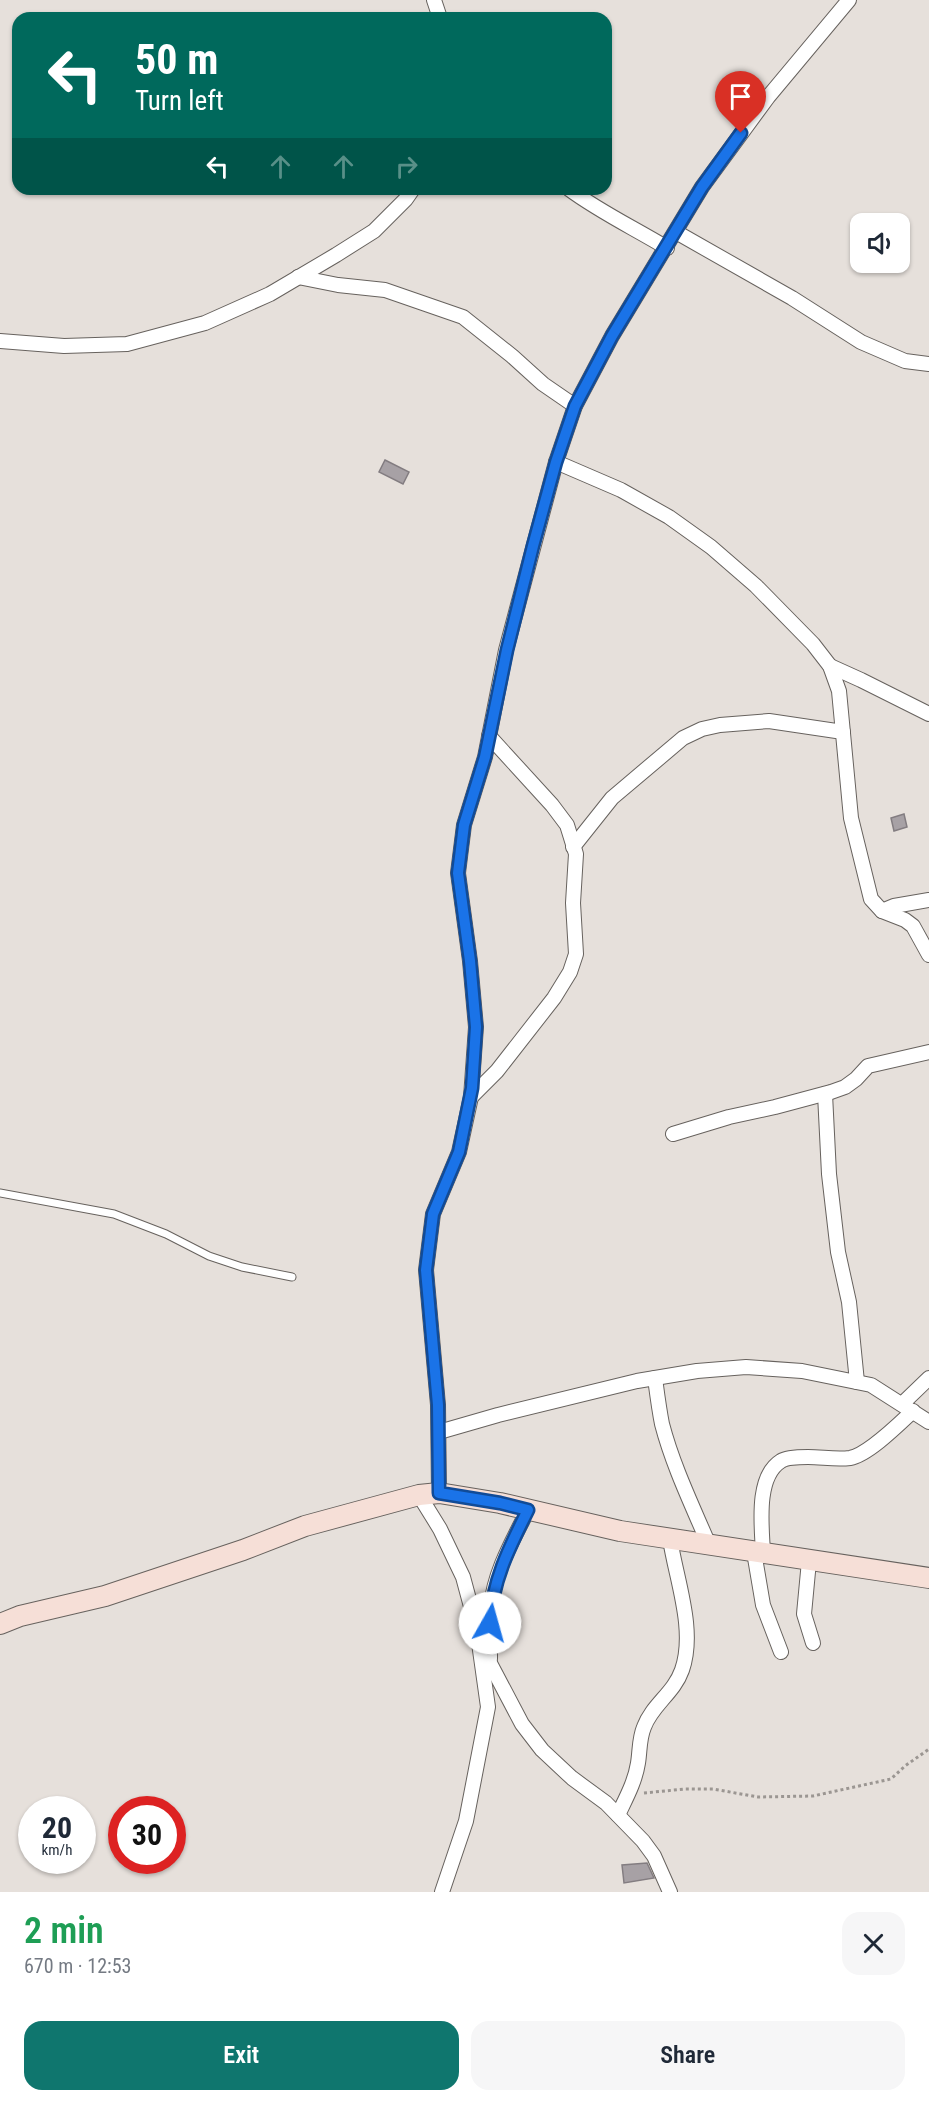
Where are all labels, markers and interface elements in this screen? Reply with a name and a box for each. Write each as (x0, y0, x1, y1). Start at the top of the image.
text: 50 m (135, 35, 218, 84)
icon: left (36, 36, 114, 114)
pin (715, 71, 766, 133)
icon: arrive (724, 80, 757, 113)
text: Turn left (135, 85, 224, 117)
icon: left (201, 150, 234, 183)
icon: ahead (264, 150, 297, 183)
icon: ahead (327, 150, 360, 183)
icon: right (390, 150, 423, 183)
map controls (850, 213, 910, 273)
button: sound (850, 213, 910, 273)
position arrow (458, 1591, 522, 1655)
speed limit sign: 30 (108, 1796, 186, 1874)
text: 20 (42, 1810, 72, 1845)
text: km/h (42, 1841, 72, 1859)
text: 2 min (24, 1910, 104, 1952)
button: close (842, 1912, 905, 1975)
text: 670 m · 12:53 (24, 1954, 131, 1978)
button: Exit (24, 2021, 459, 2090)
button: Share (471, 2021, 905, 2090)

